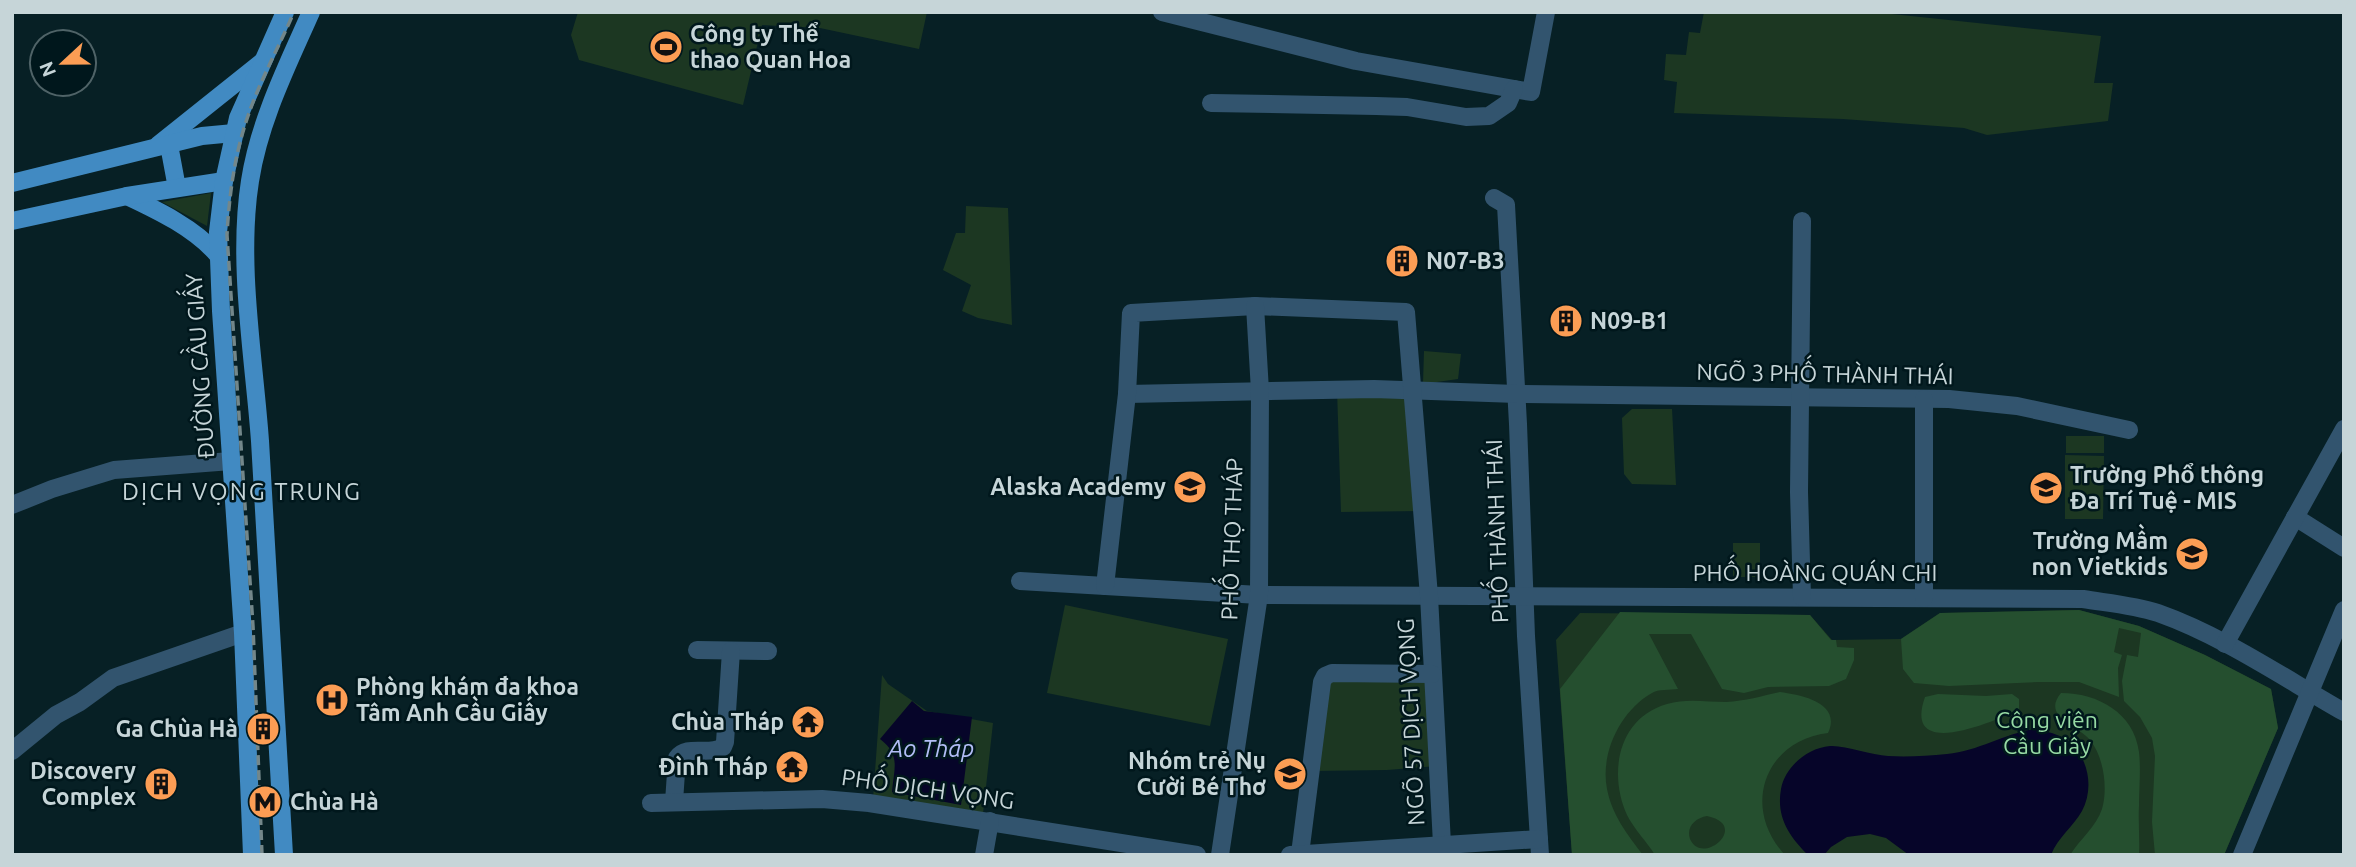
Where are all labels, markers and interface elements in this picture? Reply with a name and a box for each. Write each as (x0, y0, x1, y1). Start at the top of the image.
place label: Công ty Thể thao Quan Hoa (690, 21, 851, 72)
north arrow (28, 28, 98, 98)
sports icon: Công ty Thể thao Quan Hoa (647, 28, 685, 66)
text: N (34, 59, 60, 80)
building icon: N07-B3 (1383, 242, 1421, 280)
place label: N07-B3 (1426, 248, 1505, 273)
street label: ĐƯỜNG CẦU GIẤY (174, 272, 218, 460)
building icon: N09-B1 (1547, 302, 1585, 340)
place label: N09-B1 (1590, 308, 1669, 333)
street label: NGÕ 3 PHỐ THÀNH THÁI (1696, 353, 1954, 388)
street label: PHỐ THÀNH THÁI (1475, 439, 1512, 624)
street label: PHỐ THỌ THÁP (1210, 457, 1247, 621)
place label: Trường Phổ thông Đa Trí Tuệ - MIS (2070, 462, 2264, 513)
school or university icon: Alaska Academy (1171, 468, 1209, 506)
school or university icon: Trường Phổ thông Đa Trí Tuệ - MIS (2027, 469, 2065, 507)
place label: Alaska Academy (990, 474, 1166, 499)
district label: DỊCH VỌNG TRUNG (122, 478, 362, 505)
place label: Trường Mầm non Vietkids (2031, 523, 2168, 579)
school or university icon: Trường Mầm non Vietkids (2173, 535, 2211, 573)
street label: PHỐ HOÀNG QUÁN CHI (1693, 554, 1937, 585)
street label: NGÕ 57 DỊCH VỌNG (1393, 618, 1428, 826)
place label: Phòng khám đa khoa Tâm Anh Cầu Giấy (356, 674, 579, 725)
hospital icon: Phòng khám đa khoa Tâm Anh Cầu Giấy (313, 681, 351, 719)
temple icon: Chùa Tháp (789, 703, 827, 741)
park label: Công viên Cầu Giấy (1996, 707, 2098, 758)
place label: Chùa Tháp (671, 709, 784, 734)
building icon: Ga Chùa Hà (244, 710, 282, 748)
place label: Ga Chùa Hà (115, 716, 238, 741)
water label: Ao Tháp (887, 735, 974, 762)
temple icon: Đình Tháp (773, 748, 811, 786)
place label: Nhóm trẻ Nụ Cười Bé Thơ (1128, 748, 1266, 799)
place label: Đình Tháp (659, 754, 768, 779)
school or university icon: Nhóm trẻ Nụ Cười Bé Thơ (1271, 755, 1309, 793)
place label: Discovery Complex (30, 758, 137, 809)
street label: PHỐ DỊCH VỌNG (840, 758, 1017, 813)
building icon: Discovery Complex (142, 765, 180, 803)
metro station icon: Chùa Hà (246, 783, 284, 821)
place label: Chùa Hà (290, 789, 379, 814)

